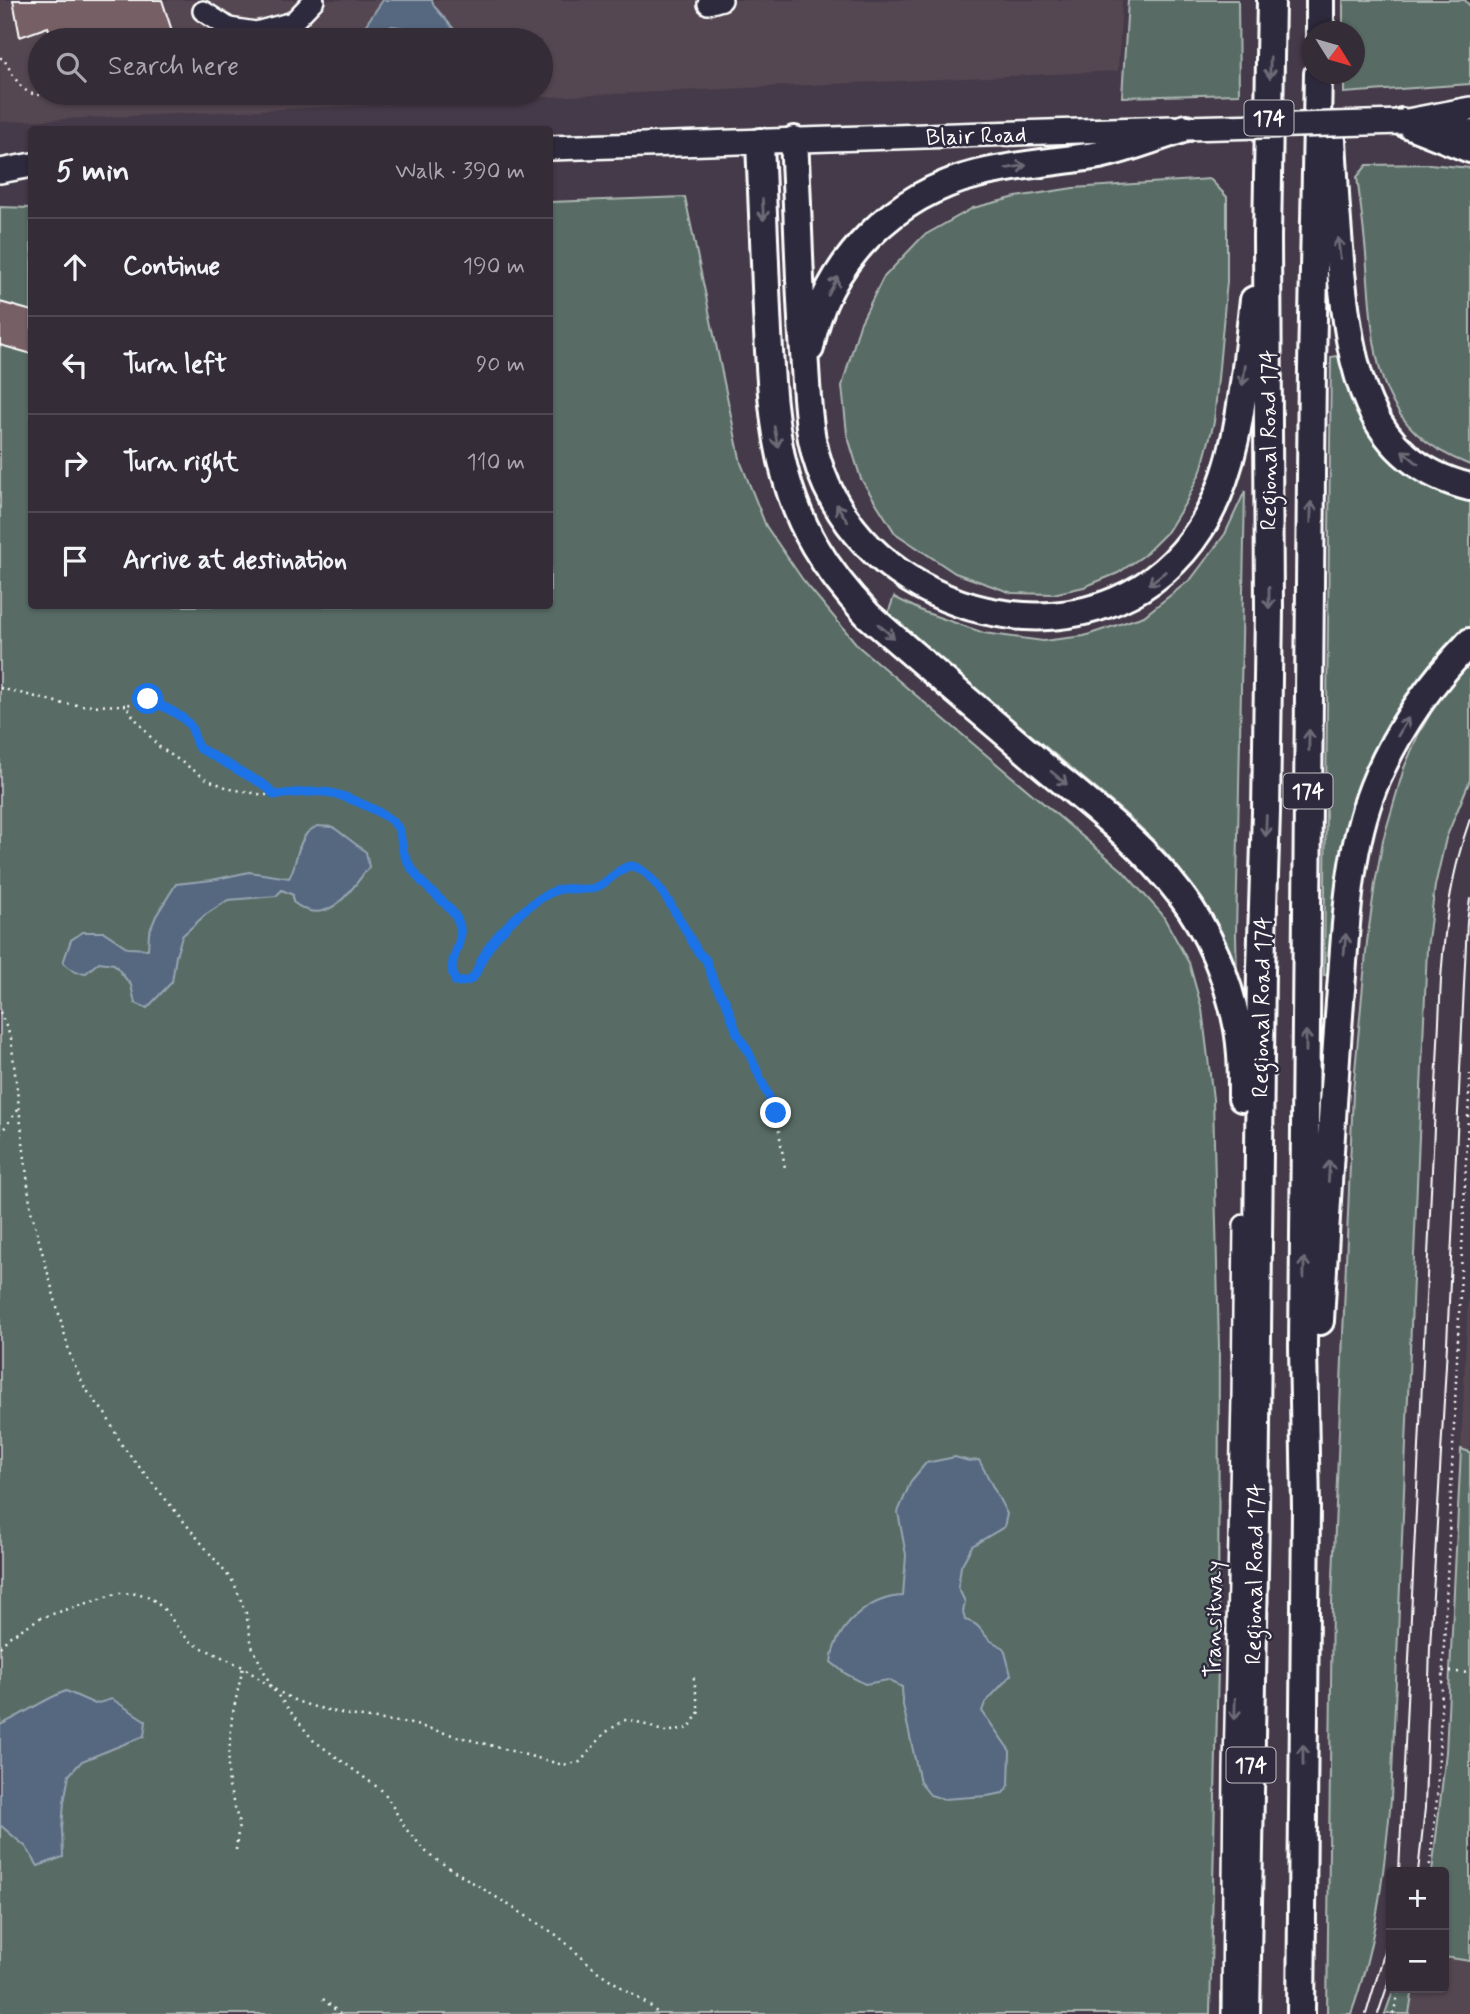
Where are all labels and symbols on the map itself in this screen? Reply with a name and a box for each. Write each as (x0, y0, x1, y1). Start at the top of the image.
north arrow (1302, 21, 1365, 84)
one-way arrow (1264, 56, 1277, 79)
road number: 174 (1244, 100, 1294, 136)
street label: Blair Road (925, 120, 1027, 154)
one-way arrow (1004, 160, 1027, 173)
one-way arrow (756, 198, 769, 221)
one-way arrow (1332, 237, 1345, 260)
one-way arrow (827, 276, 840, 297)
street label: Regional Road 174 (1255, 349, 1287, 531)
one-way arrow (1237, 363, 1250, 385)
one-way arrow (770, 425, 783, 448)
one-way arrow (1401, 449, 1419, 465)
one-way arrow (1304, 501, 1318, 524)
one-way arrow (835, 504, 850, 523)
one-way arrow (1148, 570, 1167, 585)
one-way arrow (1262, 587, 1276, 610)
one-way arrow (876, 623, 894, 639)
route start (132, 683, 163, 714)
one-way arrow (1396, 717, 1410, 737)
one-way arrow (1302, 729, 1315, 752)
one-way arrow (1049, 770, 1067, 786)
road number: 174 (1284, 774, 1332, 808)
one-way arrow (1259, 814, 1272, 837)
street label: Regional Road 174 (1246, 916, 1282, 1098)
one-way arrow (1339, 933, 1352, 956)
one-way arrow (1299, 1030, 1313, 1053)
route end (760, 1097, 791, 1128)
one-way arrow (1323, 1160, 1336, 1183)
one-way arrow (1297, 1257, 1311, 1280)
street label: Regional Road 174 (1239, 1483, 1275, 1665)
street label: Transitway (1199, 1560, 1231, 1678)
one-way arrow (1229, 1698, 1242, 1721)
one-way arrow (1296, 1744, 1310, 1767)
road number: 174 (1226, 1748, 1276, 1782)

